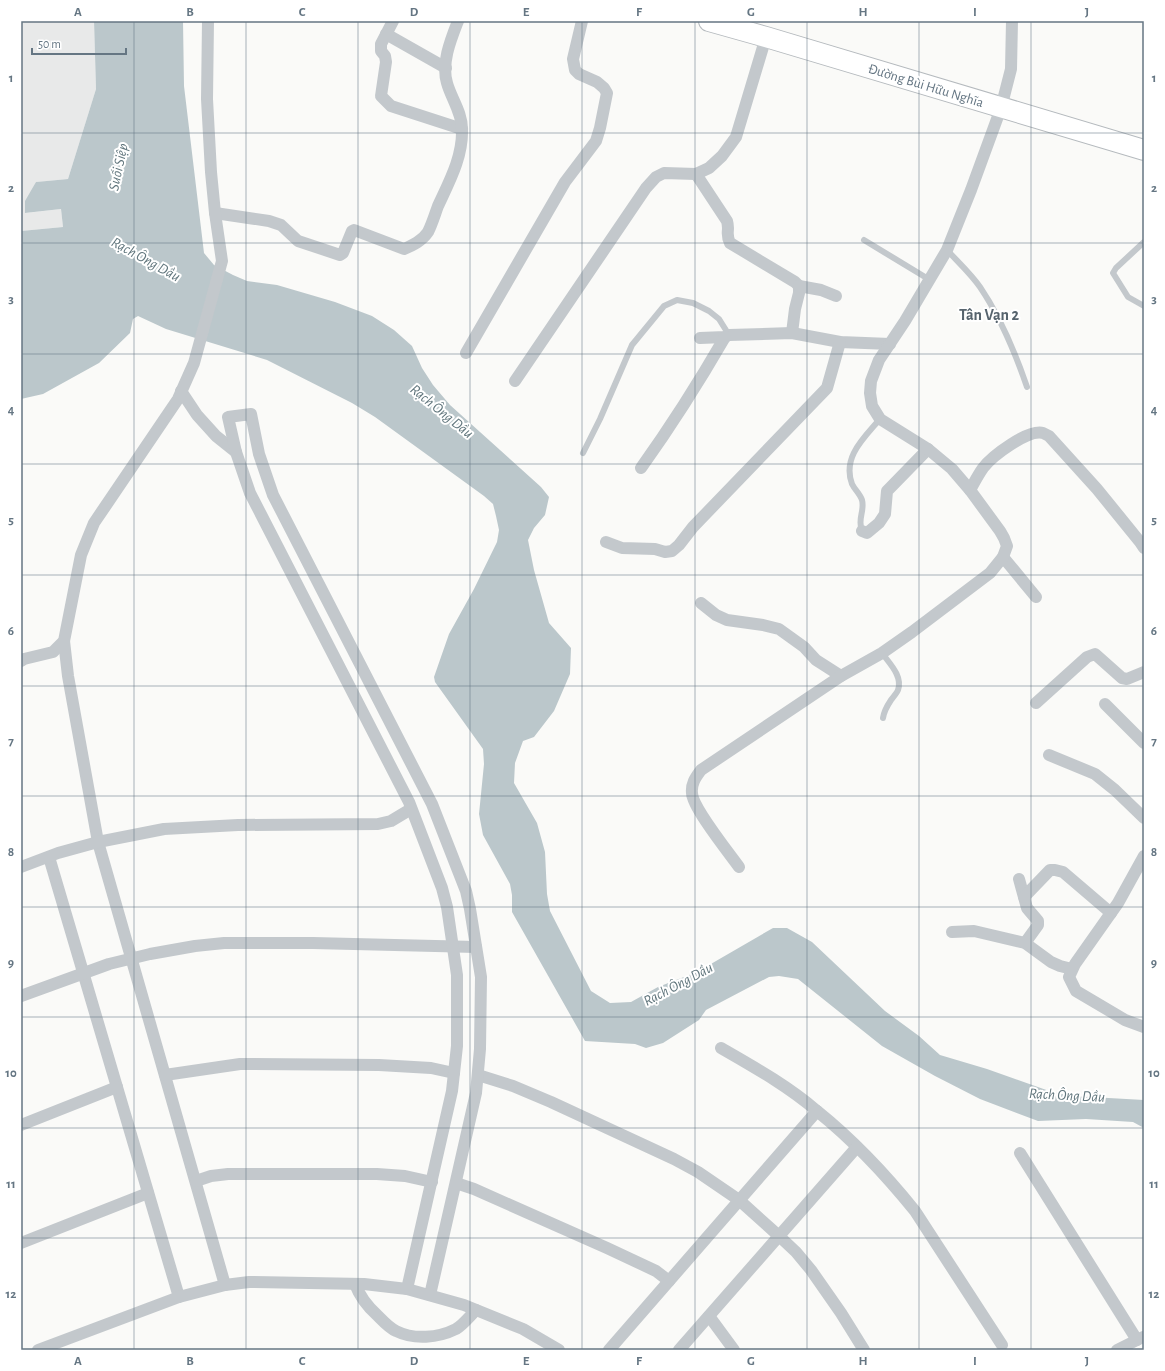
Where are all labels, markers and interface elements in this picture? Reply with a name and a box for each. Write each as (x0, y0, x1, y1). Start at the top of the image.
text: A (74, 6, 82, 19)
text: B (186, 6, 194, 19)
text: C (299, 6, 306, 19)
text: D (410, 6, 419, 19)
text: E (523, 6, 530, 19)
text: F (636, 6, 643, 19)
text: G (747, 6, 755, 19)
text: H (858, 6, 868, 19)
text: I (973, 6, 977, 19)
text: J (1085, 6, 1089, 19)
scale bar (32, 30, 126, 56)
text: 50 m (38, 38, 61, 50)
street label: Đường Bùi Hữu Nghĩa (866, 62, 986, 110)
text: 1 (9, 72, 13, 85)
text: 1 (1152, 72, 1156, 85)
water label: Suối Siệp (106, 142, 131, 192)
text: 2 (8, 182, 14, 195)
text: 2 (1151, 182, 1157, 195)
water label: Rạch Ông Dầu (109, 234, 183, 284)
text: 3 (8, 293, 14, 306)
text: 3 (1151, 293, 1157, 306)
district label: Tân Vạn 2 (959, 307, 1019, 323)
water label: Rạch Ông Dầu (407, 381, 477, 441)
text: 4 (8, 404, 15, 417)
text: 4 (1151, 404, 1158, 417)
text: 5 (8, 514, 14, 527)
text: 5 (1151, 514, 1157, 527)
text: 6 (8, 625, 14, 638)
text: 6 (1151, 625, 1157, 638)
text: 7 (8, 735, 14, 748)
text: 7 (1151, 735, 1157, 748)
text: 8 (8, 846, 14, 859)
text: 8 (1151, 846, 1157, 859)
text: 9 (8, 957, 14, 970)
text: 9 (1151, 957, 1157, 970)
water label: Rạch Ông Dầu (641, 959, 715, 1009)
text: 10 (5, 1067, 17, 1080)
text: 10 (1148, 1067, 1160, 1080)
water label: Rạch Ông Dầu (1029, 1085, 1105, 1105)
text: 11 (6, 1178, 16, 1191)
text: 11 (1149, 1178, 1159, 1191)
text: 12 (6, 1288, 16, 1301)
text: 12 (1149, 1288, 1159, 1301)
text: A (74, 1355, 82, 1368)
text: B (186, 1355, 194, 1368)
text: C (299, 1355, 306, 1368)
text: D (410, 1355, 419, 1368)
text: E (523, 1355, 530, 1368)
text: F (636, 1355, 643, 1368)
text: G (747, 1355, 755, 1368)
text: H (858, 1355, 868, 1368)
text: I (973, 1355, 977, 1368)
text: J (1085, 1355, 1089, 1368)

